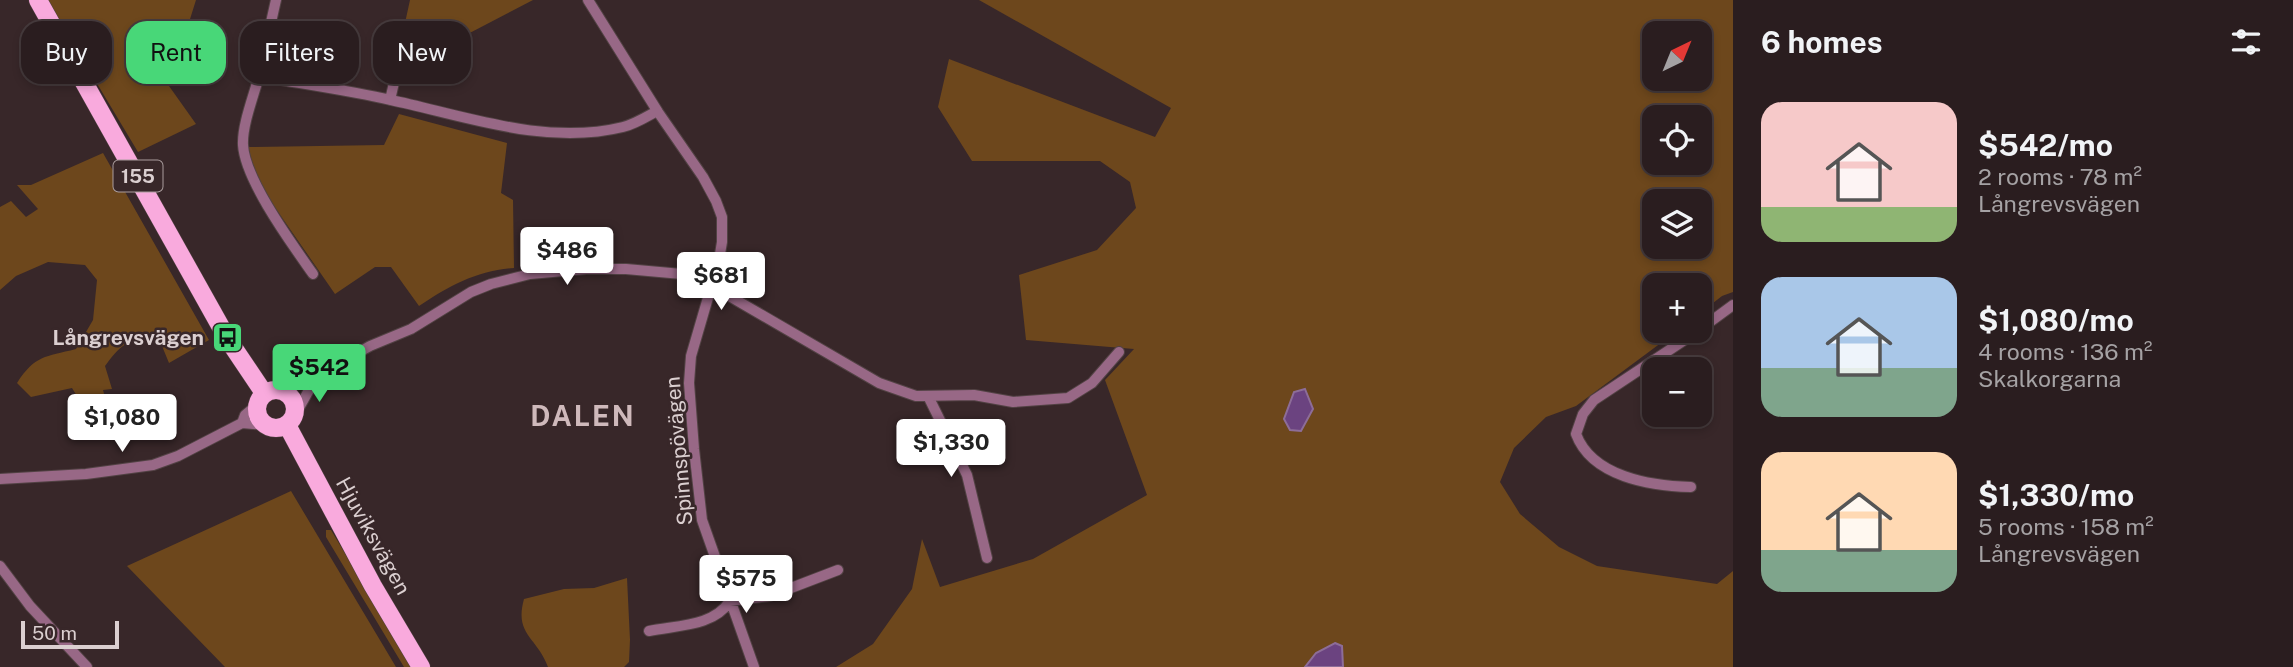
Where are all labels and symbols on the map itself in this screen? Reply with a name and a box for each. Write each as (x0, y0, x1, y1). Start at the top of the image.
north arrow (1642, 21, 1712, 91)
road number: 155 (114, 160, 162, 192)
pin: $486 (526, 228, 608, 287)
pin: $681 (680, 252, 762, 312)
bus stop icon: Långrevsvägen (210, 321, 244, 355)
place label: Långrevsvägen (53, 325, 204, 350)
pin: $542 (278, 344, 360, 404)
street label: Spinnspövägen (660, 375, 697, 527)
pin: $1,080 (65, 394, 179, 454)
district label: DALEN (530, 399, 636, 432)
pin: $1,330 (894, 420, 1008, 479)
street label: Hjuviksvägen (331, 473, 416, 599)
pin: $575 (705, 556, 787, 615)
scale bar (21, 618, 119, 650)

